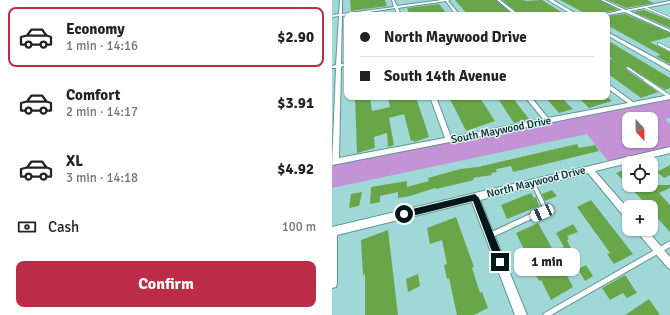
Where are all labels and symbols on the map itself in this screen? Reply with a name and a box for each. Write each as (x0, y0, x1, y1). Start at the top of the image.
north arrow (622, 112, 658, 148)
street label: South Maywood Drive (450, 114, 552, 146)
street label: North Maywood Drive (485, 163, 587, 201)
car (529, 203, 555, 223)
route start (395, 205, 413, 223)
callout: 1 min (514, 248, 580, 276)
route end (491, 253, 509, 271)

